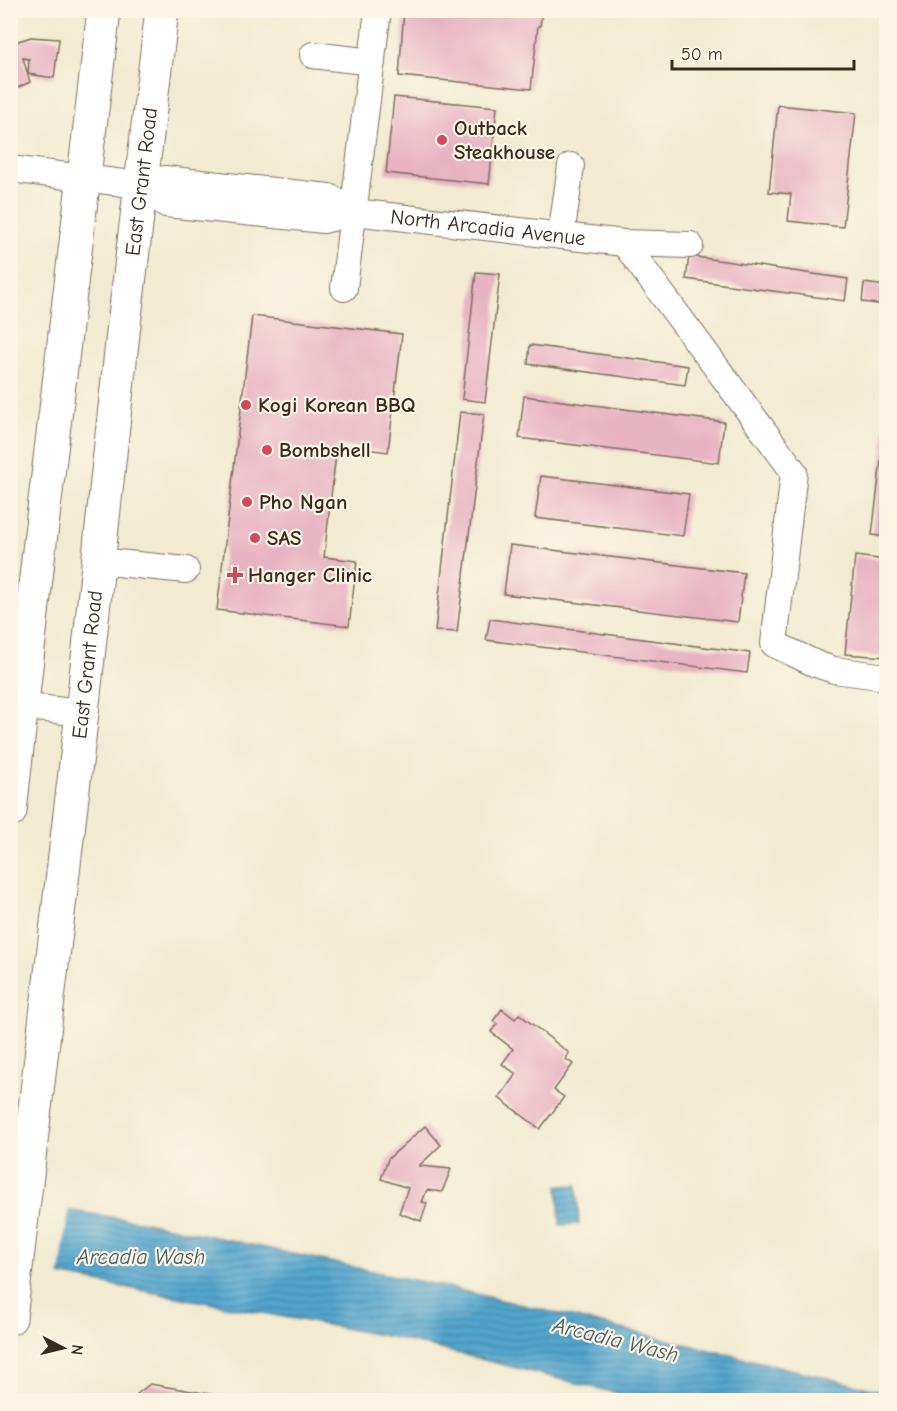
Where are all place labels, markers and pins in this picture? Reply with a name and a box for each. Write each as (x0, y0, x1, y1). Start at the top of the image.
place label: Outback Steakhouse (454, 116, 555, 164)
marker: Outback Steakhouse (435, 133, 449, 147)
place label: Kogi Korean BBQ (258, 393, 415, 417)
marker: Kogi Korean BBQ (239, 398, 253, 412)
place label: Bombshell (279, 438, 371, 462)
marker: Bombshell (260, 443, 274, 457)
place label: Pho Ngan (259, 490, 347, 514)
marker: Pho Ngan (240, 495, 254, 509)
place label: SAS (267, 526, 302, 550)
marker: SAS (248, 531, 262, 545)
place label: Hanger Clinic (248, 563, 372, 587)
marker: Hanger Clinic (226, 566, 244, 584)

